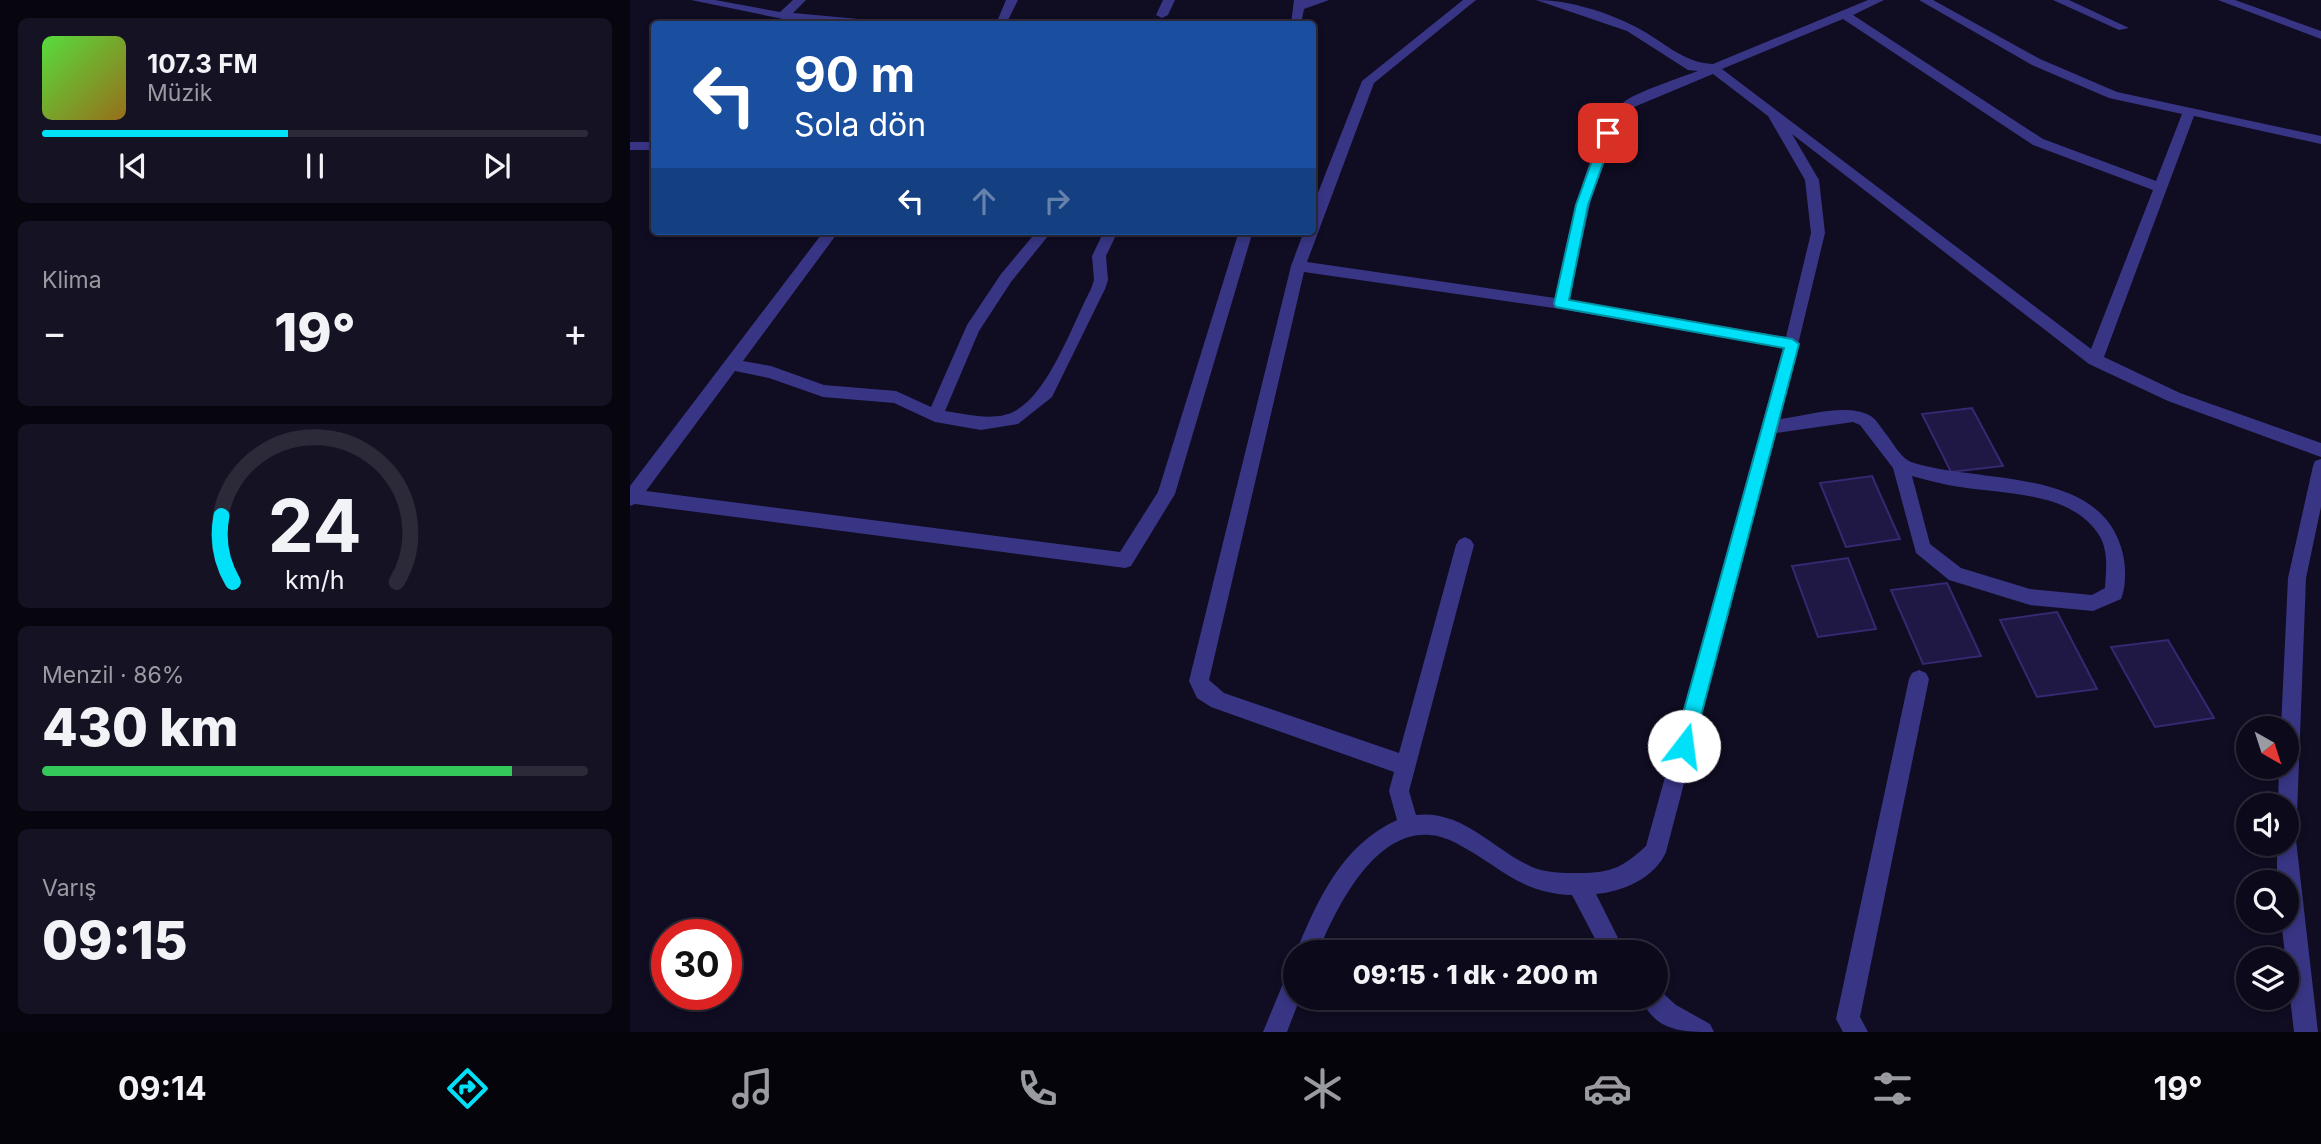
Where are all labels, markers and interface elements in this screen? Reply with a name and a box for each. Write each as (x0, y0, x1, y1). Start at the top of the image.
text: 90 m (794, 45, 915, 104)
text: 107.3 FM (147, 48, 258, 79)
icon: left (679, 49, 770, 140)
text: Müzik (147, 79, 212, 107)
pin (1578, 103, 1638, 163)
text: Sola dön (794, 105, 926, 144)
icon: arrive (1589, 114, 1627, 152)
icon: previous (114, 147, 152, 185)
icon: pause (296, 147, 334, 185)
icon: next (478, 147, 516, 185)
icon: left (892, 182, 930, 220)
icon: ahead (965, 182, 1003, 220)
icon: right (1038, 182, 1076, 220)
text: Klima (42, 266, 102, 294)
text: 19° (274, 301, 356, 364)
text: − (42, 309, 67, 355)
text: + (563, 309, 588, 355)
text: 24 (268, 481, 362, 570)
text: km/h (285, 565, 345, 595)
text: Menzil · 86% (42, 661, 184, 689)
text: 430 km (42, 696, 238, 759)
position arrow (1647, 709, 1721, 783)
north arrow (2236, 716, 2300, 779)
map controls (2236, 716, 2299, 1010)
button: sound (2236, 793, 2299, 856)
button: search (2236, 870, 2299, 933)
text: Varış (42, 874, 96, 902)
text: 09:15 (42, 909, 188, 972)
speed limit sign: 30 (651, 919, 742, 1010)
button: layers (2236, 947, 2299, 1010)
text: 09:15 · 1 dk · 200 m (1353, 959, 1598, 990)
icon: directions (443, 1064, 492, 1113)
icon: music (728, 1064, 777, 1113)
icon: phone (1013, 1064, 1062, 1113)
icon: climate (1298, 1064, 1347, 1113)
icon: car (1583, 1064, 1632, 1113)
icon: filters (1868, 1064, 1917, 1113)
text: 09:14 (118, 1069, 207, 1108)
text: 19° (2154, 1069, 2203, 1108)

